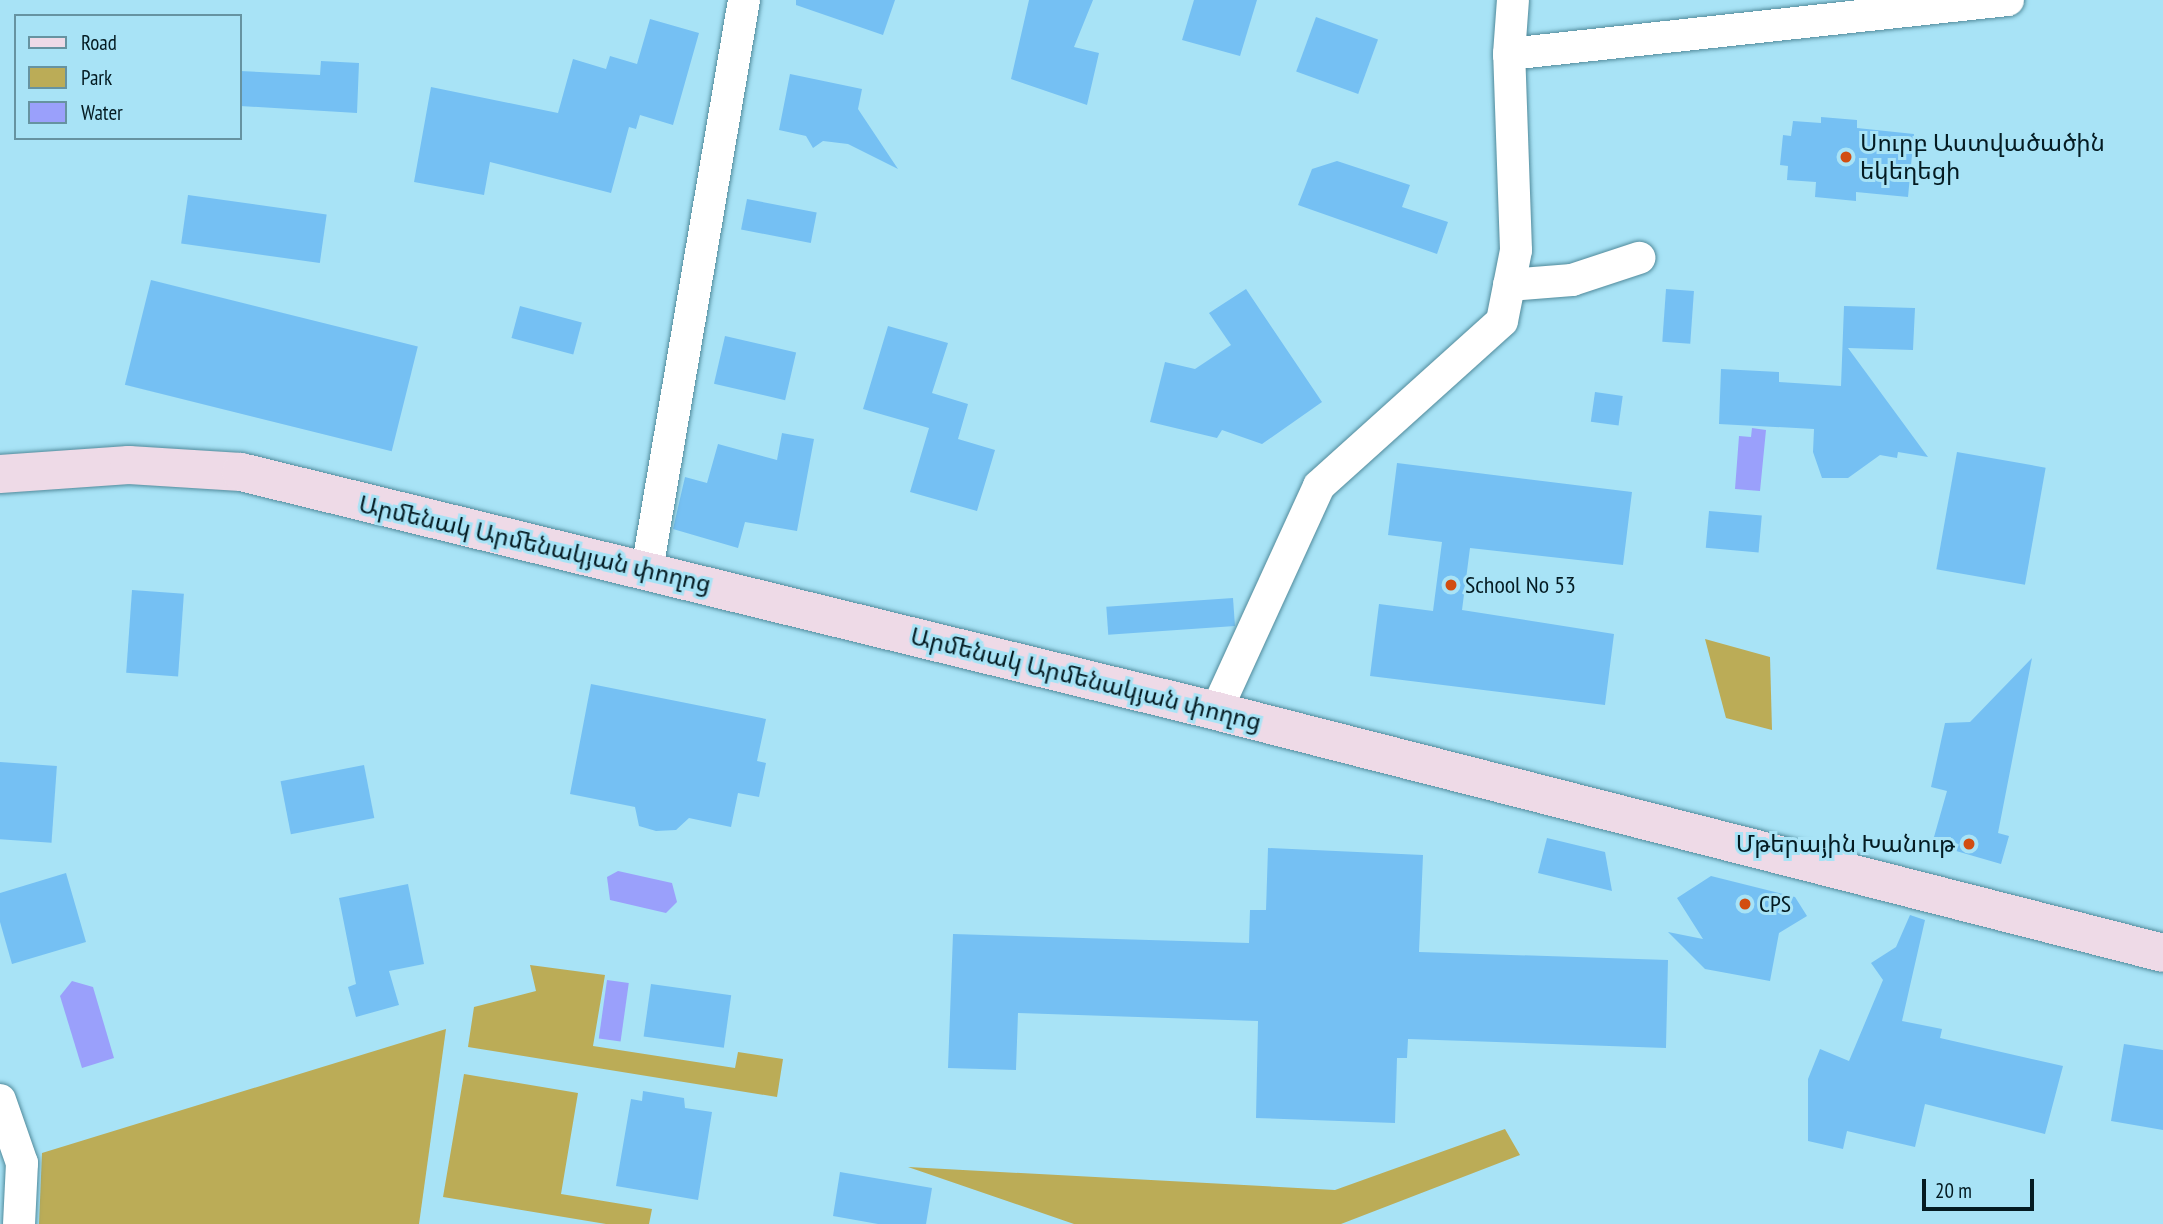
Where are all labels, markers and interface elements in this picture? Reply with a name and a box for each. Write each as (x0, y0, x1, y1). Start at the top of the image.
legend (14, 14, 242, 140)
text: Road (81, 29, 117, 56)
text: Park (81, 64, 112, 91)
text: Water (81, 99, 123, 126)
place label: Սուրբ Աստվածածին եկեղեցի (1860, 129, 2105, 185)
marker: Սուրբ Աստվածածին եկեղեցի (1838, 149, 1854, 165)
street label: Արմենակ Արմենակյան փողոց (356, 489, 714, 599)
place label: School No 53 (1465, 571, 1576, 599)
marker: School No 53 (1443, 577, 1459, 593)
street label: Արմենակ Արմենակյան փողոց (908, 621, 1264, 737)
place label: Մթերային Խանութ (1736, 830, 1955, 858)
marker: Մթերային Խանութ (1961, 836, 1977, 852)
place label: CPS (1759, 890, 1791, 918)
marker: CPS (1737, 896, 1753, 912)
scale bar (1925, 1164, 2037, 1208)
text: 20 m (1935, 1177, 1972, 1204)

